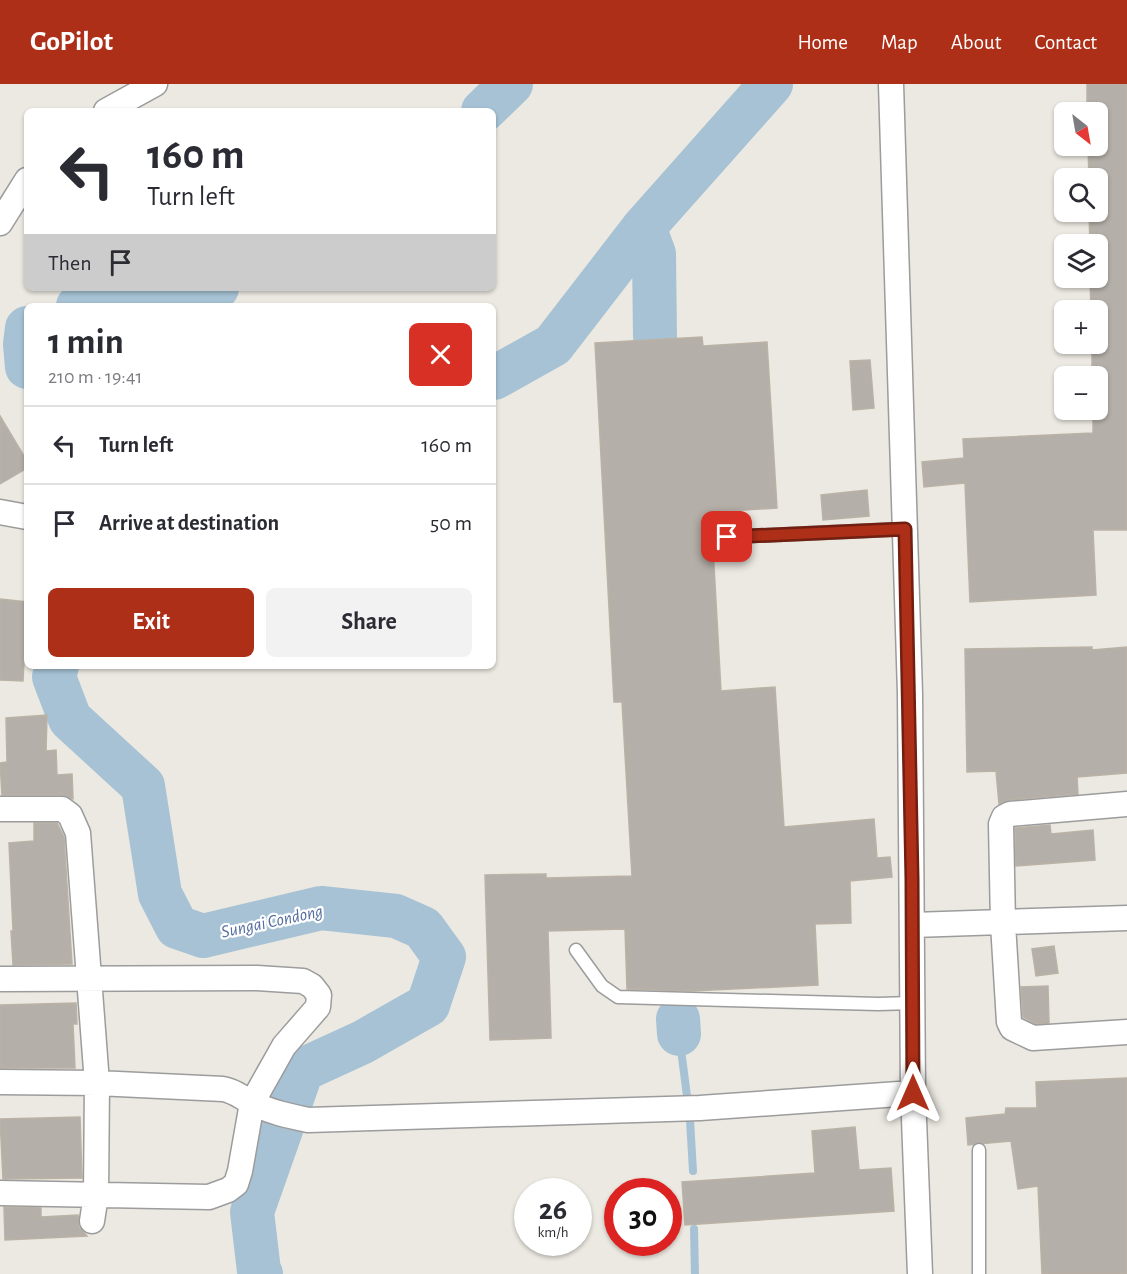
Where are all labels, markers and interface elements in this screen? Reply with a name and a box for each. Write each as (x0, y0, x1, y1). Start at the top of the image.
text: GoPilot (30, 28, 113, 56)
text: Home (797, 32, 848, 53)
text: Map (881, 32, 918, 53)
text: About (951, 32, 1001, 53)
text: Contact (1034, 32, 1097, 53)
north arrow (1054, 102, 1108, 156)
map controls (1054, 102, 1108, 420)
icon: left (48, 132, 126, 210)
text: 160 m (147, 134, 245, 176)
button: search (1054, 168, 1108, 222)
text: Turn left (147, 183, 235, 210)
button: layers (1054, 234, 1108, 288)
icon: arrive (104, 246, 137, 279)
text: Then (48, 252, 92, 274)
button: + (1054, 300, 1108, 354)
button: close (409, 323, 472, 386)
text: 1 min (48, 324, 124, 360)
button: − (1054, 366, 1108, 420)
text: 210 m · 19:41 (48, 367, 142, 387)
icon: left (48, 429, 81, 462)
text: Turn left (99, 434, 173, 456)
text: 160 m (421, 434, 472, 456)
icon: arrive (48, 507, 81, 540)
pin (701, 511, 752, 562)
text: Arrive at destination (99, 512, 279, 534)
text: 50 m (430, 512, 472, 534)
icon: arrive (710, 520, 743, 553)
button: Exit (48, 588, 254, 657)
button: Share (266, 588, 472, 657)
water label: Sungai Condong (220, 902, 325, 942)
position arrow (881, 1061, 945, 1125)
speed limit sign: 30 (604, 1178, 682, 1256)
text: 26 (539, 1195, 567, 1225)
text: km/h (538, 1225, 568, 1240)

